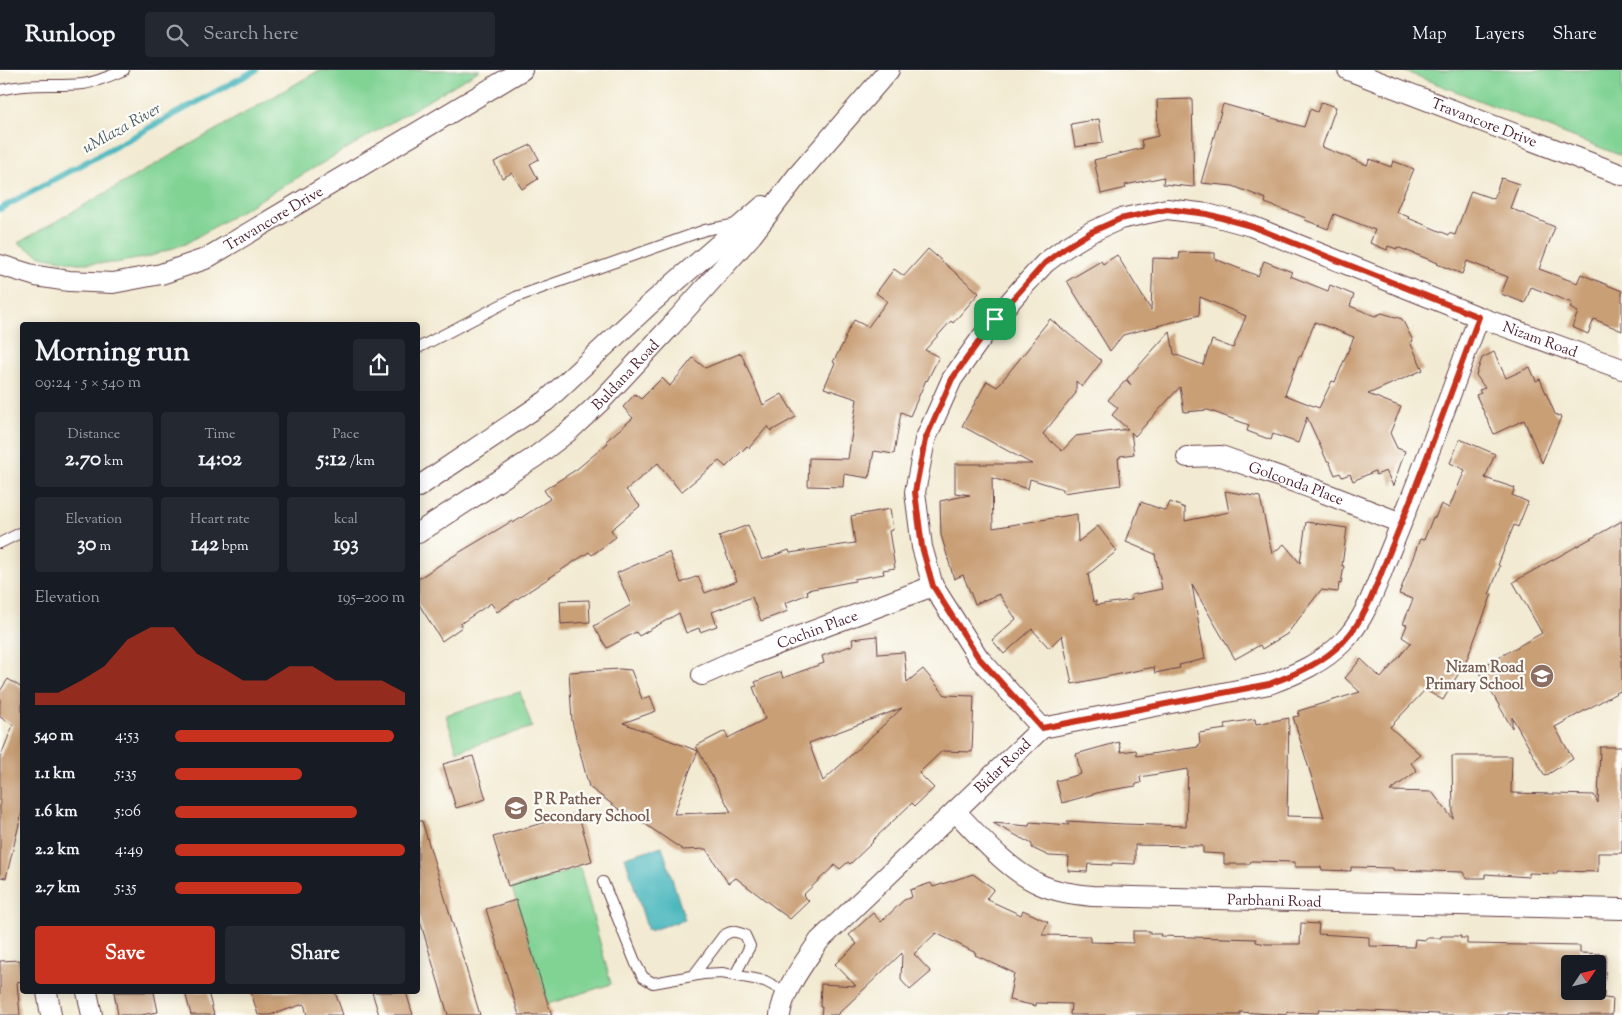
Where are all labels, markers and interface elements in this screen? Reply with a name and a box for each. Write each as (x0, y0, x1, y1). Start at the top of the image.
search box (145, 12, 495, 57)
text: Runloop (25, 18, 115, 52)
icon: search (163, 21, 191, 49)
text: Search here (203, 21, 299, 48)
text: Map (1412, 22, 1447, 48)
text: Layers (1475, 22, 1525, 48)
text: Share (1553, 22, 1597, 48)
street label: Travancore Drive (1428, 94, 1540, 154)
water label: uMlaza River (79, 98, 166, 160)
street label: Travancore Drive (221, 182, 328, 257)
pin (974, 298, 1016, 340)
icon: arrive (981, 305, 1009, 333)
street label: Nizam Road (1499, 317, 1580, 364)
text: Morning run (35, 333, 190, 373)
street label: Buldana Road (588, 335, 665, 416)
button: share (353, 339, 405, 391)
text: 09:24 · 5 × 540 m (35, 372, 141, 395)
text: Distance (68, 425, 120, 445)
text: Time (204, 425, 236, 445)
text: Pace (333, 425, 359, 445)
text: 2.70 (65, 445, 101, 475)
text: 14:02 (198, 445, 242, 475)
text: 5:12 (317, 445, 347, 475)
text: km (101, 452, 123, 472)
text: /km (347, 452, 375, 472)
street label: Golconda Place (1245, 458, 1346, 512)
text: Elevation (66, 510, 122, 530)
text: Heart rate (190, 510, 250, 530)
text: kcal (334, 510, 358, 530)
text: 30 (77, 530, 96, 560)
text: 142 (191, 530, 219, 560)
text: 193 (333, 530, 359, 560)
text: m (96, 537, 111, 557)
text: bpm (219, 537, 249, 557)
text: Elevation (35, 587, 100, 610)
text: 195–200 m (337, 587, 405, 610)
street label: Cochin Place (774, 606, 861, 655)
place label: Nizam Road Primary School (1426, 658, 1525, 696)
school or university icon: Nizam Road Primary School (1529, 663, 1555, 689)
text: 540 m (35, 725, 74, 748)
text: 4:53 (115, 725, 139, 748)
street label: Bidar Road (970, 734, 1037, 799)
text: 1.1 km (35, 763, 75, 786)
text: 5:35 (115, 763, 137, 786)
place label: P R Pather Secondary School (534, 790, 651, 828)
school or university icon: P R Pather Secondary School (503, 795, 529, 821)
text: 1.6 km (35, 801, 77, 824)
text: 5:06 (115, 801, 141, 824)
text: 2.2 km (35, 839, 79, 862)
text: 4:49 (115, 839, 143, 862)
text: 2.7 km (35, 877, 80, 900)
text: 5:35 (115, 877, 137, 900)
street label: Parbhani Road (1227, 890, 1322, 914)
button: Save (35, 926, 215, 984)
button: Share (225, 926, 405, 984)
north arrow (1561, 955, 1606, 1000)
map controls (1561, 955, 1606, 1000)

